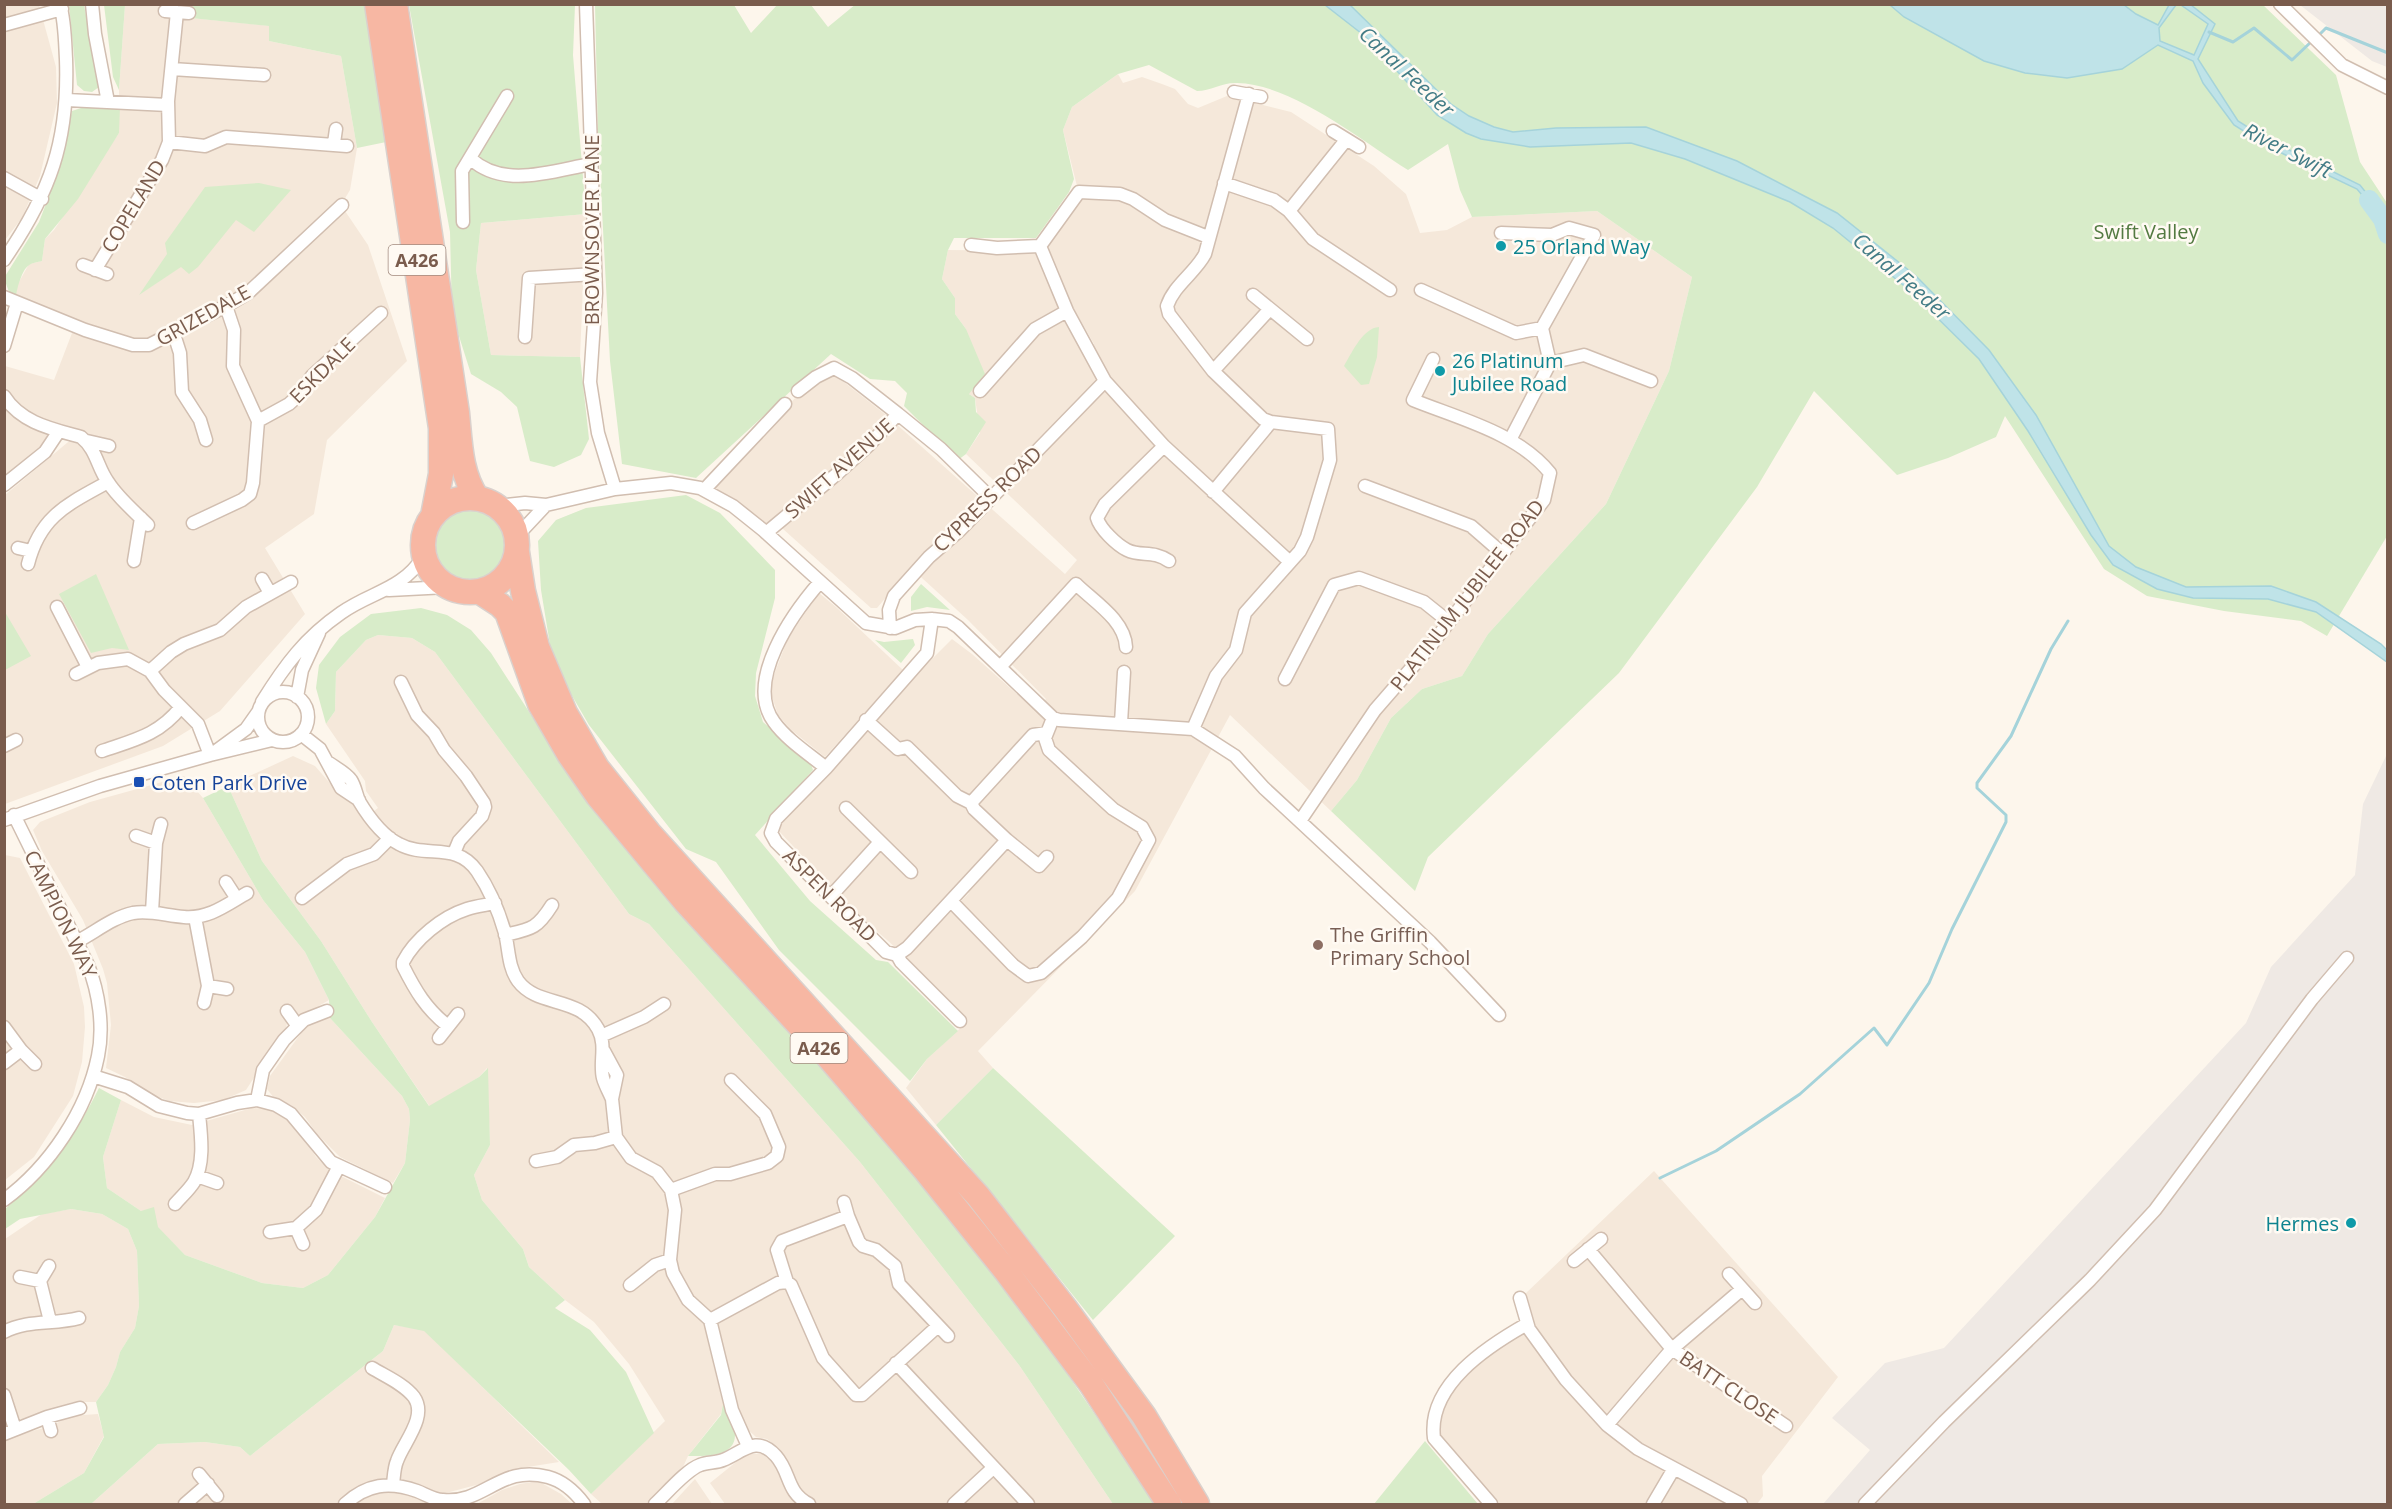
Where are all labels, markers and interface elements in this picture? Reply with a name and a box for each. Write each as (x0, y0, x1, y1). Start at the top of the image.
water label: Canal Feeder (1353, 20, 1461, 123)
water label: River Swift (2239, 116, 2338, 185)
street label: BROWNSOVER LANE (578, 135, 605, 325)
street label: COPELAND (95, 154, 171, 258)
park label: Swift Valley (2094, 218, 2199, 245)
water label: Canal Feeder (1847, 226, 1957, 327)
place label: 25 Orland Way (1513, 233, 1651, 260)
marker: 25 Orland Way (1494, 239, 1508, 253)
road number: A426 (388, 245, 446, 275)
street label: GRIZEDALE (151, 278, 255, 352)
street label: ESKDALE (283, 331, 361, 409)
place label: 26 Platinum Jubilee Road (1450, 347, 1567, 397)
marker: 26 Platinum Jubilee Road (1433, 364, 1447, 378)
street label: SWIFT AVENUE (779, 412, 899, 524)
street label: CYPRESS ROAD (927, 440, 1047, 558)
street label: PLATINUM JUBILEE ROAD (1384, 494, 1550, 696)
place label: Coten Park Drive (151, 769, 307, 796)
marker: Coten Park Drive (132, 775, 146, 789)
street label: ASPEN ROAD (777, 842, 883, 948)
street label: CAMPION WAY (18, 846, 104, 983)
place label: The Griffin Primary School (1330, 921, 1470, 971)
marker: The Griffin Primary School (1311, 938, 1325, 952)
road number: A426 (790, 1033, 848, 1063)
place label: Hermes (2266, 1210, 2339, 1237)
marker: Hermes (2344, 1216, 2358, 1230)
street label: BATT CLOSE (1674, 1344, 1784, 1430)

